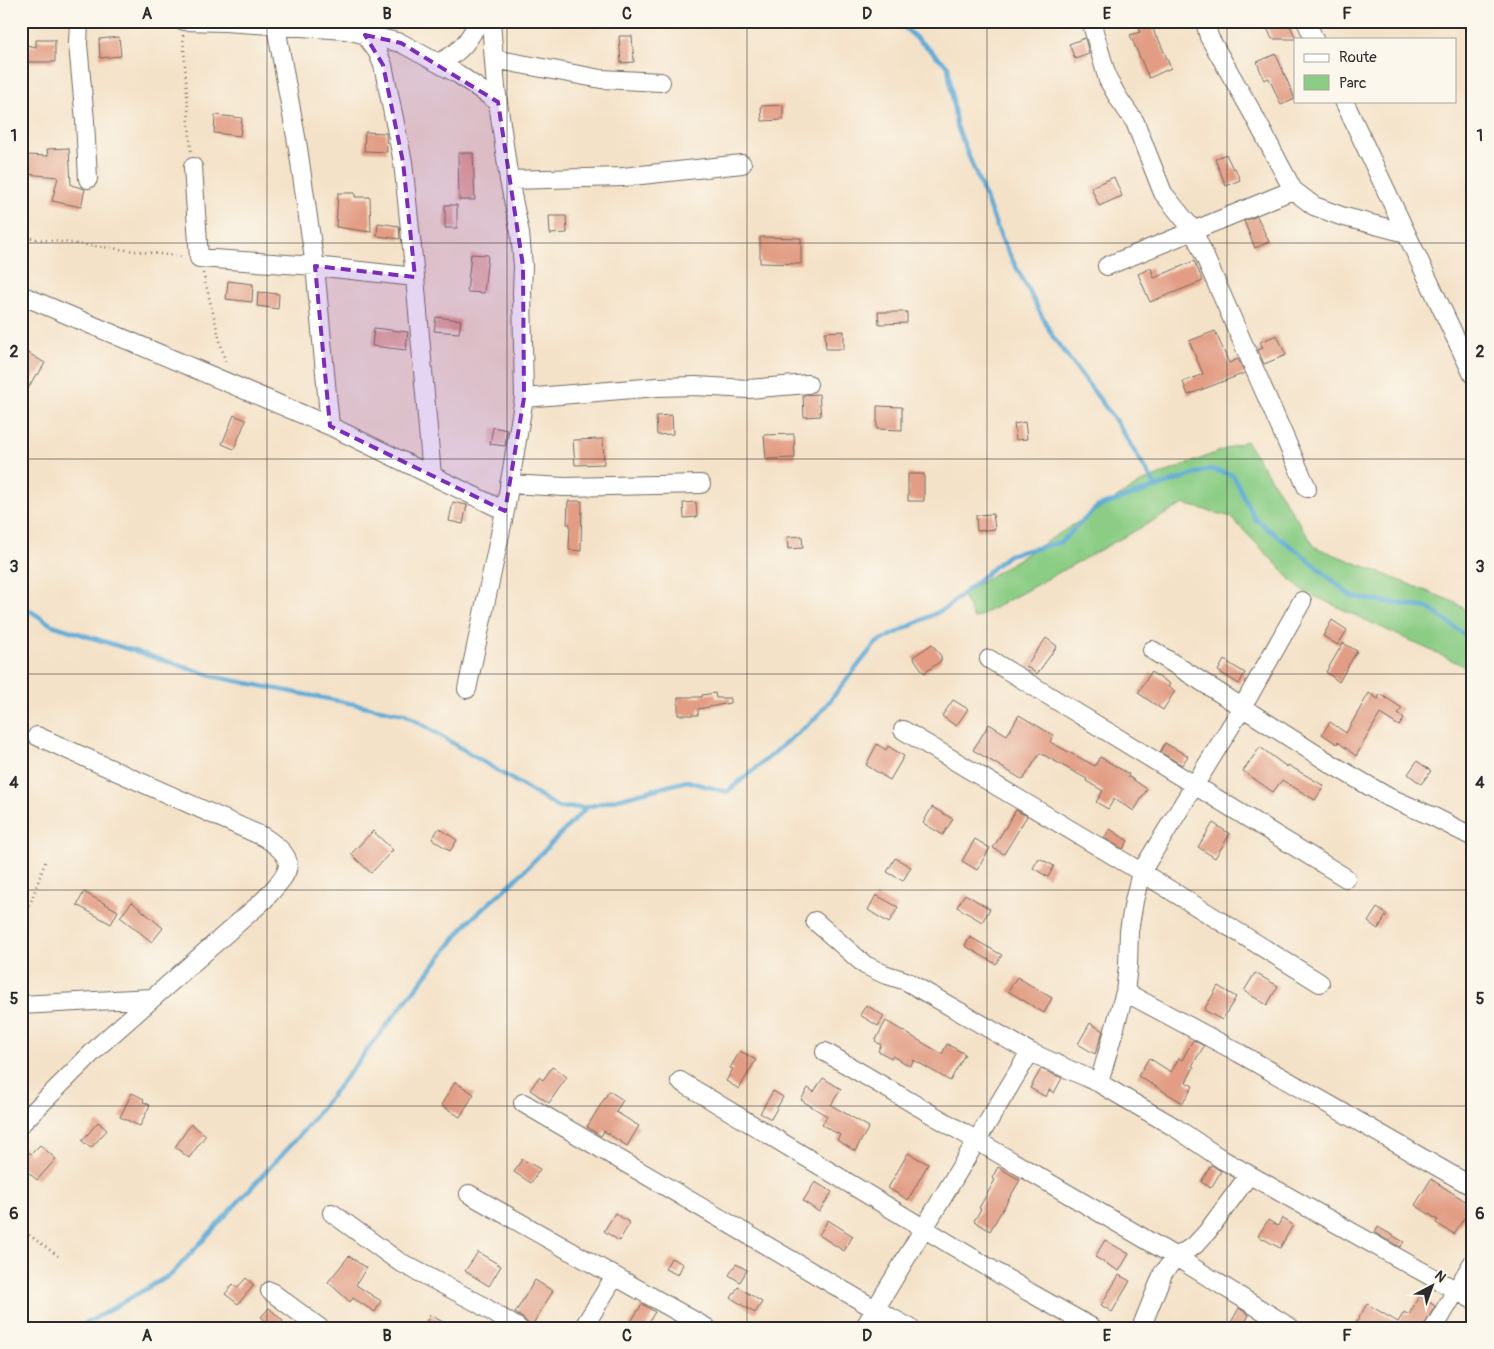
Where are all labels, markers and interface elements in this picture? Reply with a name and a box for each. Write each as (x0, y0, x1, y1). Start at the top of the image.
text: A (142, 4, 153, 24)
text: B (382, 4, 392, 24)
text: C (622, 4, 632, 24)
text: D (862, 4, 872, 24)
text: E (1103, 4, 1112, 24)
text: F (1342, 4, 1352, 24)
legend (1294, 38, 1456, 102)
text: Route (1339, 48, 1377, 67)
text: Parc (1339, 74, 1367, 93)
text: 1 (11, 126, 17, 146)
text: 1 (1477, 126, 1483, 146)
text: 2 (10, 342, 19, 362)
text: 2 (1476, 342, 1485, 362)
text: 3 (10, 557, 19, 577)
text: 3 (1476, 557, 1485, 577)
text: 4 (9, 773, 19, 793)
text: 4 (1475, 773, 1485, 793)
text: 5 (10, 989, 19, 1009)
text: 5 (1476, 989, 1485, 1009)
text: 6 (9, 1204, 19, 1224)
text: 6 (1475, 1204, 1485, 1224)
north arrow (1406, 1262, 1456, 1312)
text: N (1431, 1267, 1449, 1286)
text: A (142, 1326, 153, 1346)
text: B (382, 1326, 392, 1346)
text: C (622, 1326, 632, 1346)
text: D (862, 1326, 872, 1346)
text: E (1103, 1326, 1112, 1346)
text: F (1342, 1326, 1352, 1346)

